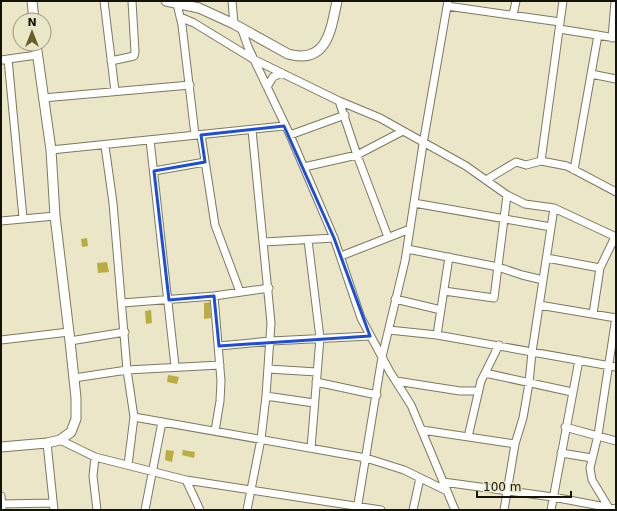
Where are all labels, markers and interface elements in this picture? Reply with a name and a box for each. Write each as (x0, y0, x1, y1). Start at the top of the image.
north arrow (12, 12, 52, 52)
text: N (27, 16, 37, 29)
scale bar (477, 473, 571, 499)
text: 100 m (483, 480, 521, 494)

